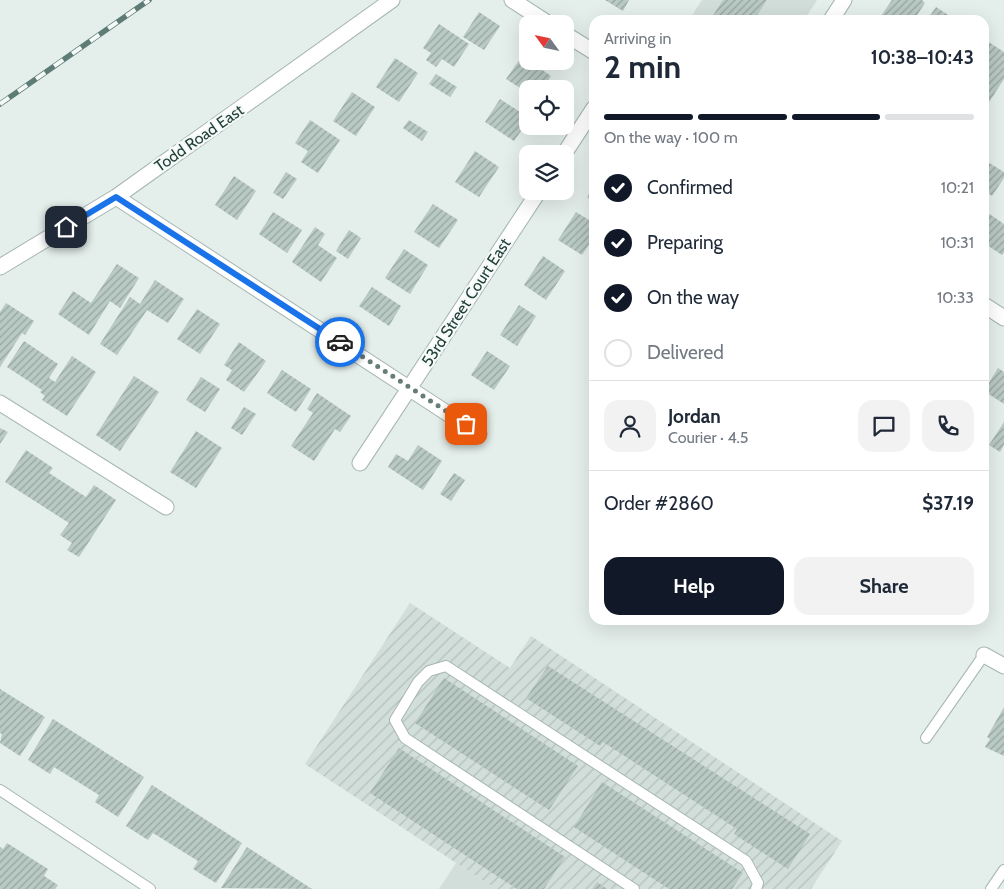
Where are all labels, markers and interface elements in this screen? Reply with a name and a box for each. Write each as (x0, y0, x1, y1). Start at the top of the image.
north arrow (519, 15, 574, 70)
map controls (519, 15, 574, 200)
text: Arriving in (604, 29, 671, 48)
text: 10:38–10:43 (871, 46, 974, 69)
text: 2 min (604, 47, 681, 86)
button: locate (519, 80, 574, 135)
street label: Todd Road East (151, 100, 248, 176)
text: On the way · 100 m (604, 128, 738, 147)
button: layers (519, 145, 574, 200)
icon: check (604, 174, 632, 202)
text: Confirmed (647, 176, 733, 199)
text: 10:21 (941, 178, 974, 197)
pin (45, 206, 87, 248)
icon: home (52, 213, 80, 241)
icon: check (604, 229, 632, 257)
text: Preparing (647, 231, 723, 254)
text: 10:31 (940, 233, 974, 252)
street label: 53rd Street Court East (418, 234, 515, 370)
icon: check (604, 284, 632, 312)
text: On the way (647, 286, 739, 309)
text: 10:33 (937, 288, 974, 307)
courier (315, 317, 365, 367)
icon: car (326, 328, 354, 356)
text: Delivered (647, 341, 724, 364)
button: person (604, 400, 656, 452)
button: chat (858, 400, 910, 452)
button: phone (922, 400, 974, 452)
pin (445, 403, 487, 445)
text: Jordan (668, 405, 721, 428)
icon: bag (452, 410, 480, 438)
text: Courier · 4.5 (668, 428, 749, 447)
text: Order #2860 (604, 492, 714, 515)
text: $37.19 (922, 492, 974, 515)
button: Help (604, 557, 784, 615)
button: Share (794, 557, 974, 615)

